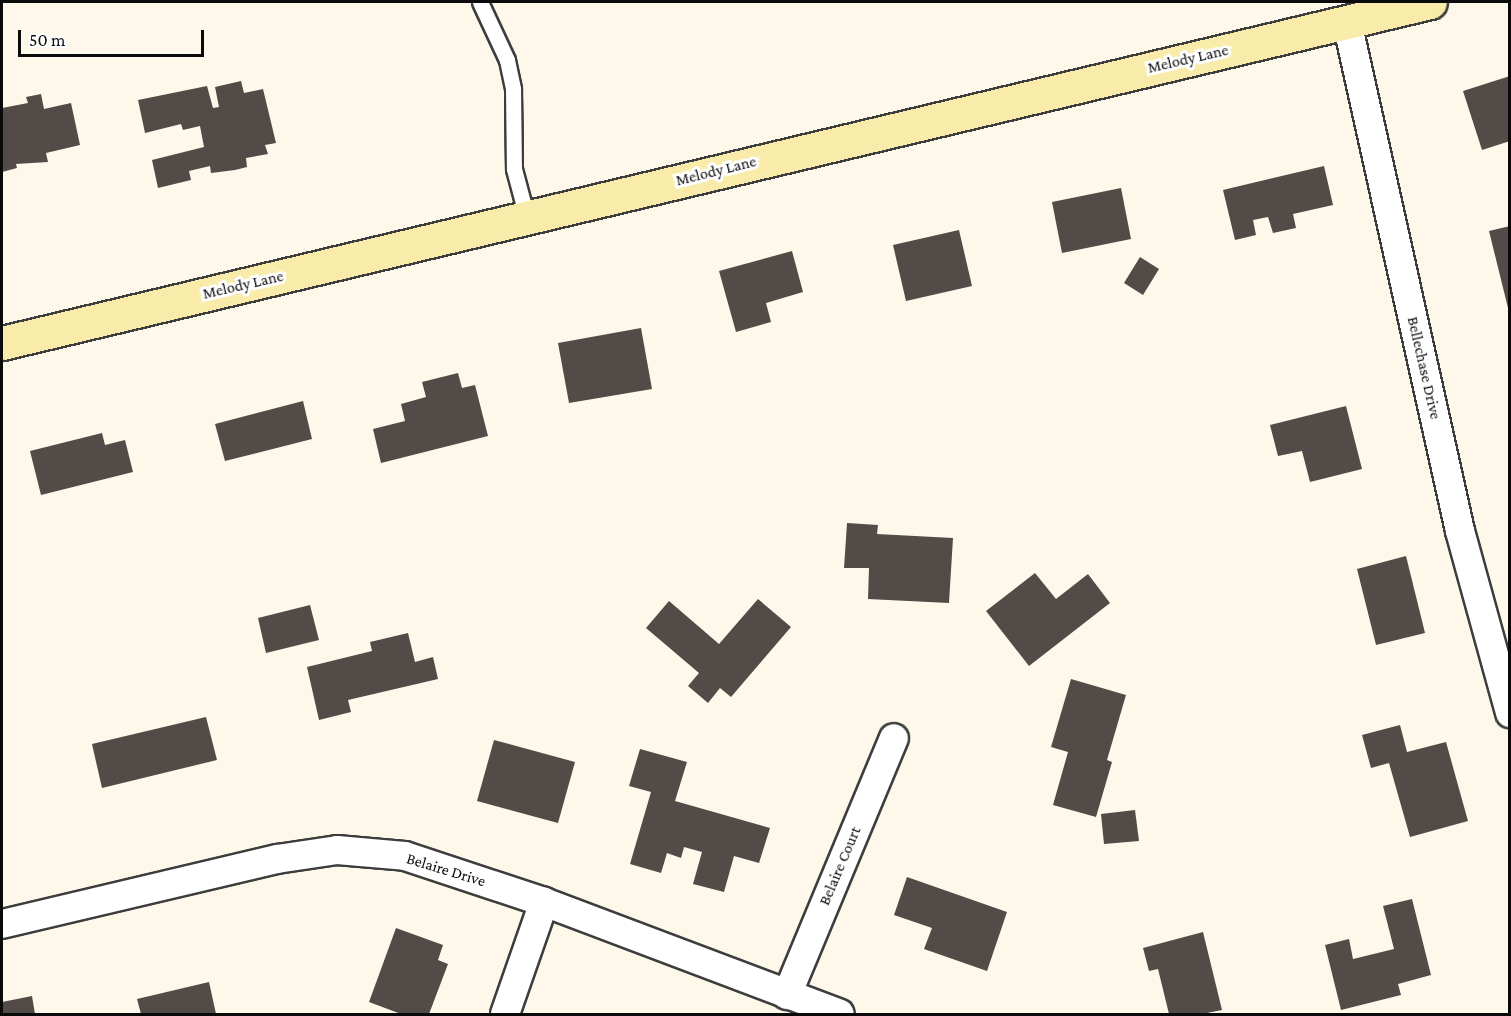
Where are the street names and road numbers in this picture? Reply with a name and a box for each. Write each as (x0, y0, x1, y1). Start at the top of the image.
street label: Melody Lane (1146, 40, 1230, 78)
street label: Melody Lane (674, 152, 758, 190)
street label: Melody Lane (201, 266, 285, 304)
street label: Bellechase Drive (1403, 315, 1445, 421)
street label: Belaire Court (815, 824, 865, 908)
street label: Belaire Drive (404, 849, 488, 891)

